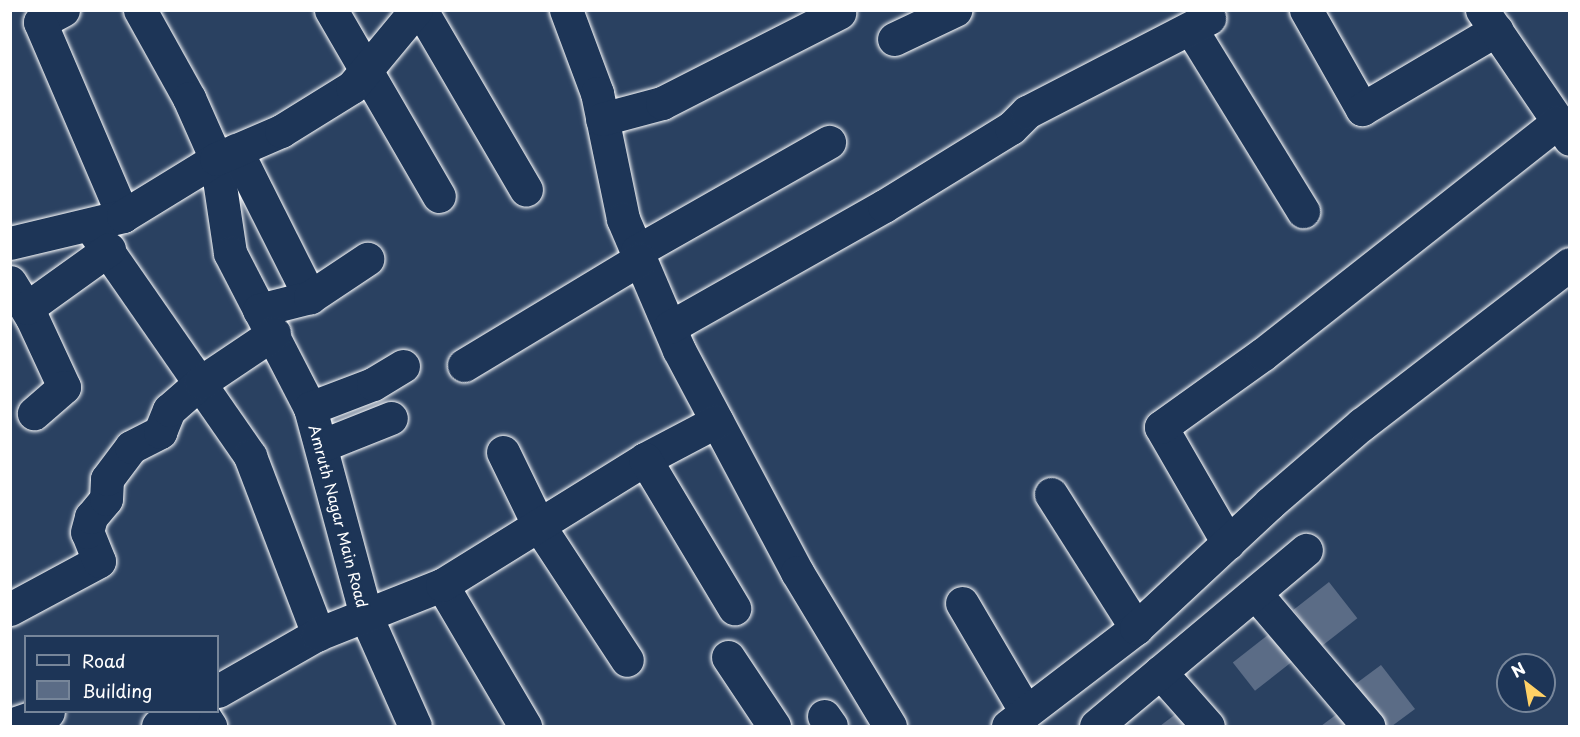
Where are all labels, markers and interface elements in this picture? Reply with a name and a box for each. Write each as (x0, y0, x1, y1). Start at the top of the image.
street label: Amruth Nagar Main Road (306, 423, 372, 609)
legend (24, 635, 219, 713)
text: Road (82, 647, 126, 674)
north arrow (1496, 653, 1556, 713)
text: N (1506, 656, 1529, 683)
text: Building (82, 677, 152, 704)

